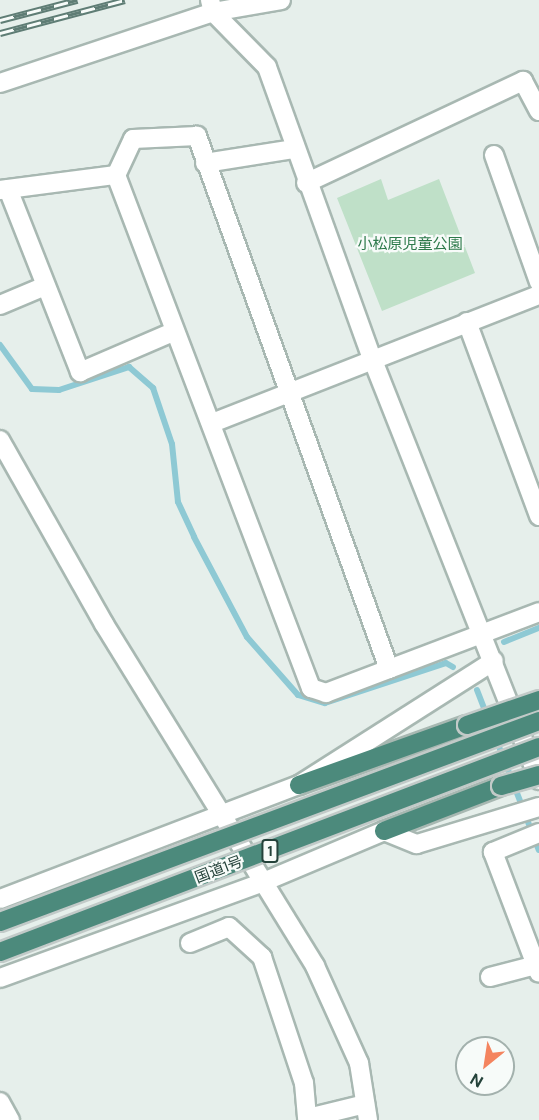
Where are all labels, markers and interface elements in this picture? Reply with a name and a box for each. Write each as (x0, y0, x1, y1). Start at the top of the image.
park label: 小松原児童公園 (358, 236, 462, 254)
road number: 1 (261, 840, 279, 862)
street label: 国道1号 (193, 853, 245, 887)
north arrow (455, 1036, 515, 1096)
text: N (466, 1068, 487, 1092)

